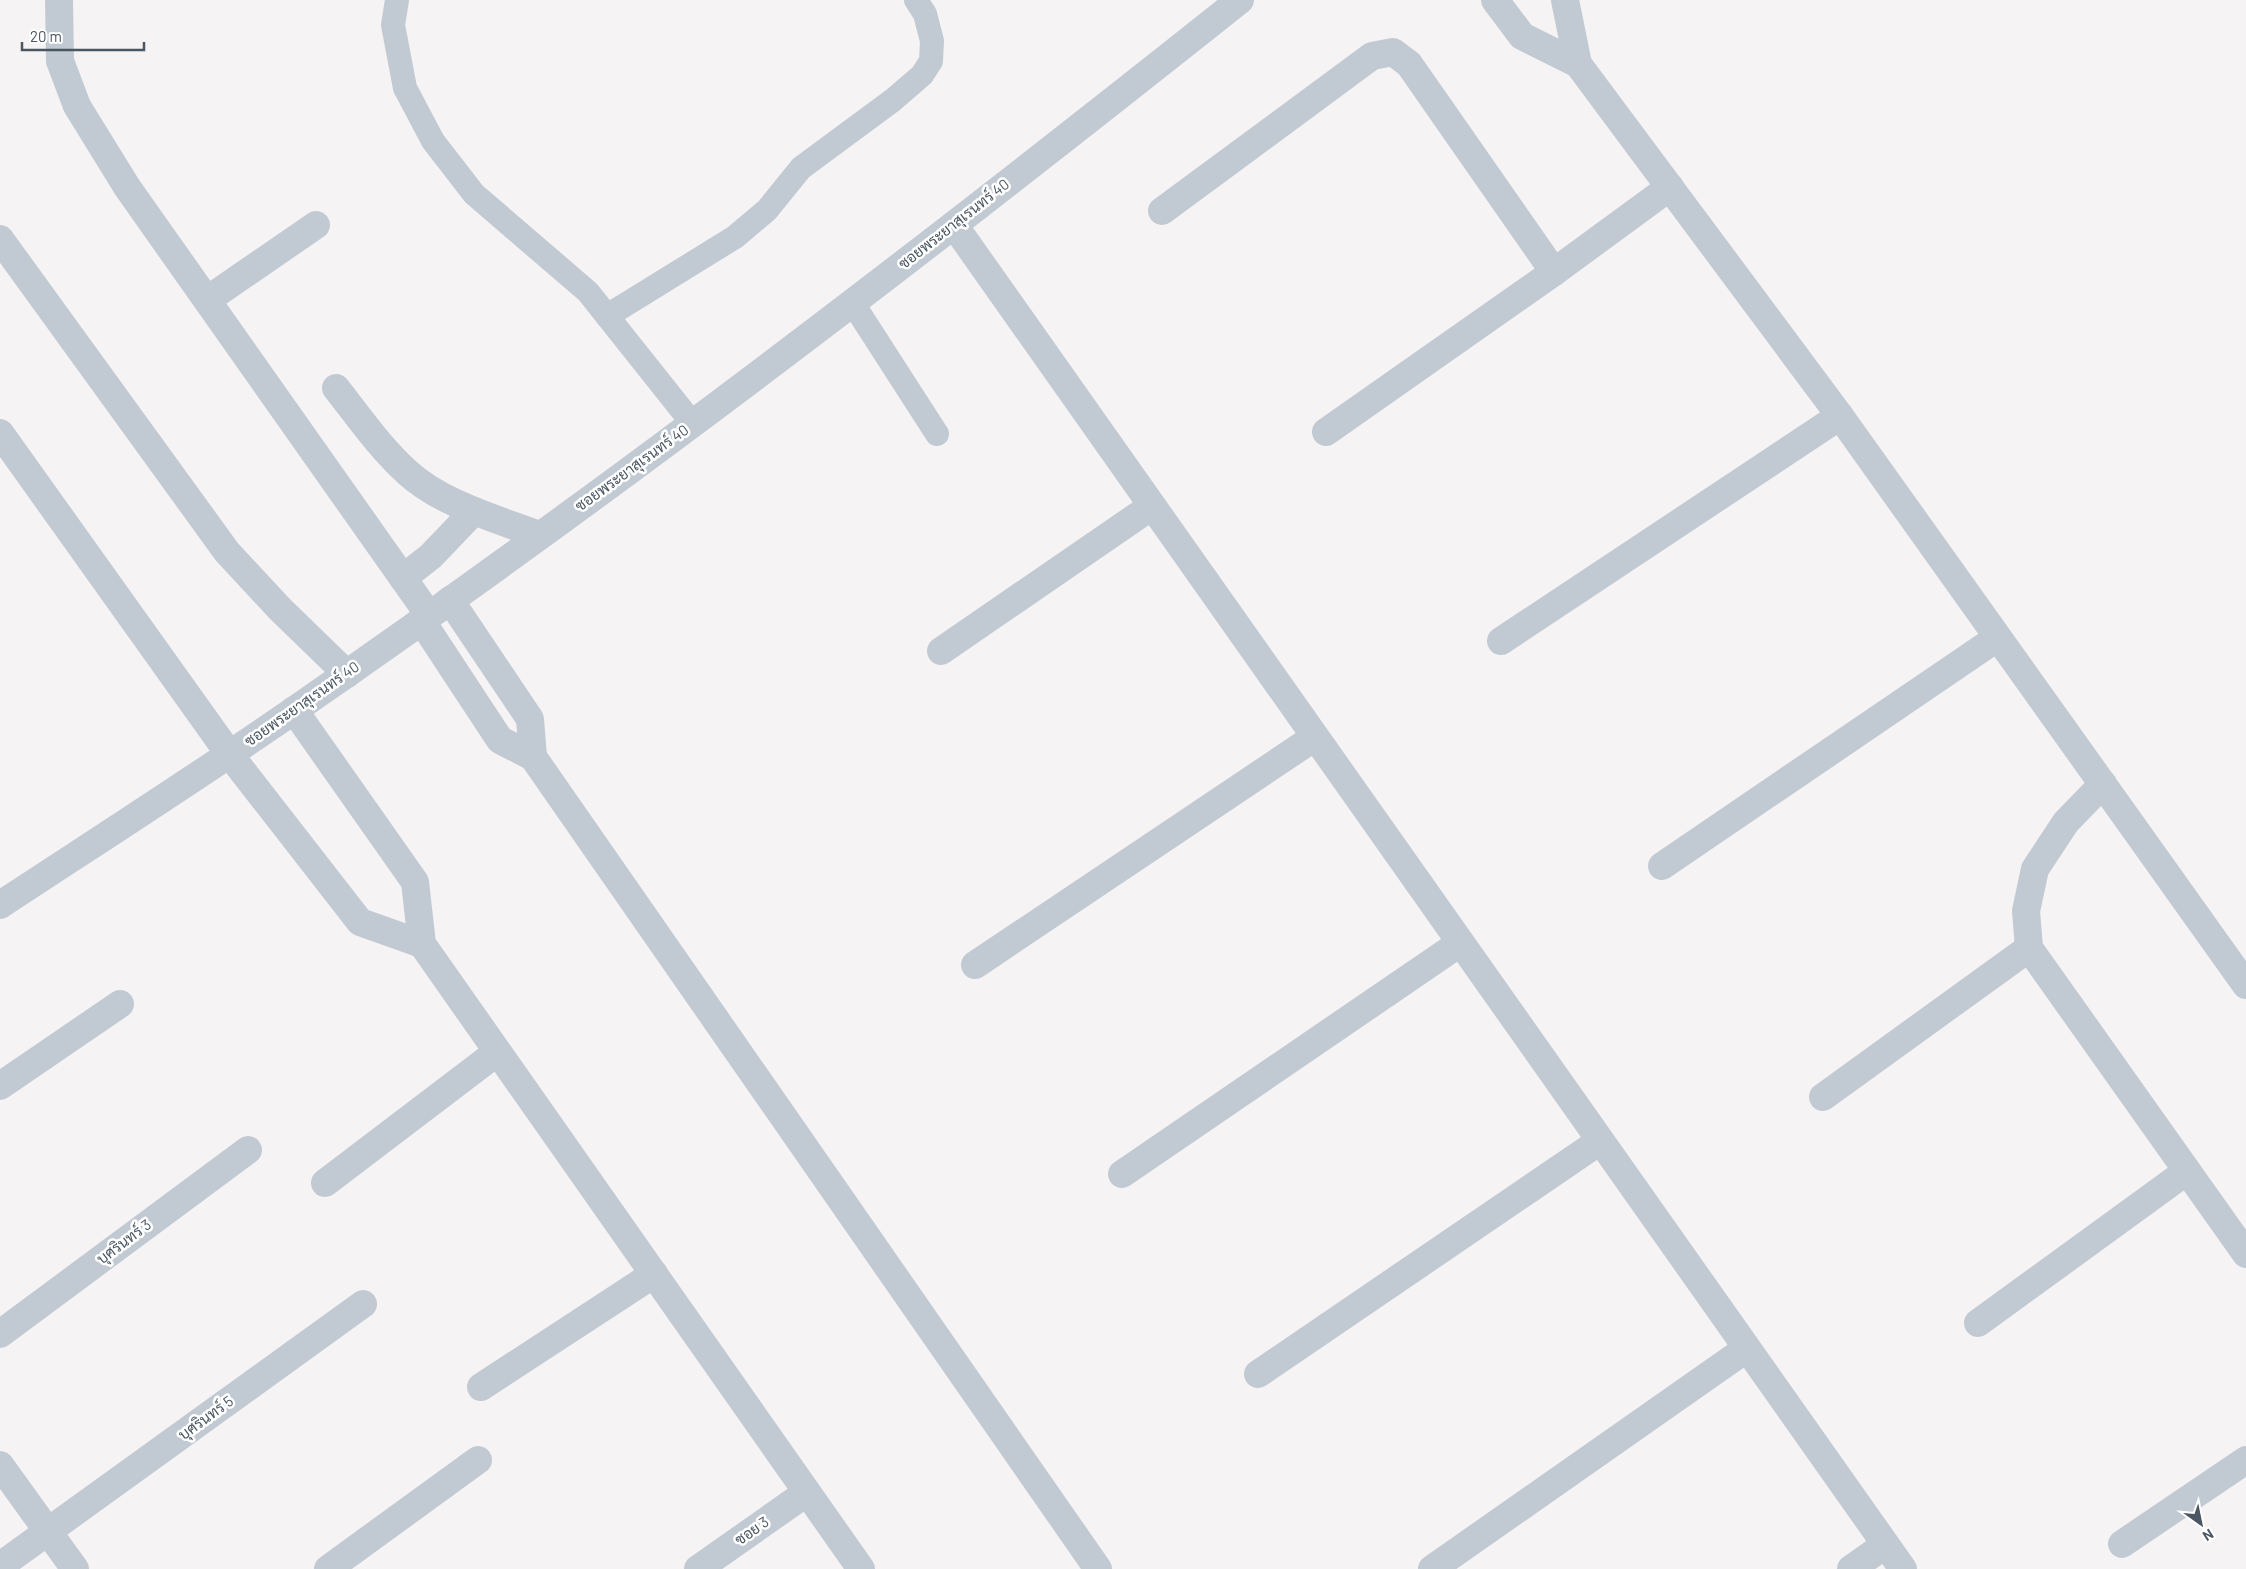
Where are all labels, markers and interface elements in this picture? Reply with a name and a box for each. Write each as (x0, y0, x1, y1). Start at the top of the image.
scale bar (22, 20, 145, 52)
text: 20 m (30, 27, 62, 45)
street label: ซอยพระยาสุเรนทร์ 40 (894, 174, 1014, 274)
street label: ซอยพระยาสุเรนทร์ 40 (571, 420, 693, 517)
street label: ซอยพระยาสุเรนทร์ 40 (241, 657, 364, 752)
street label: บุศรินทร์ 3 (93, 1215, 156, 1270)
street label: บุศรินทร์ 5 (174, 1391, 238, 1446)
north arrow (2176, 1499, 2226, 1549)
street label: ซอย 3 (731, 1512, 772, 1548)
text: N (2200, 1526, 2217, 1545)

